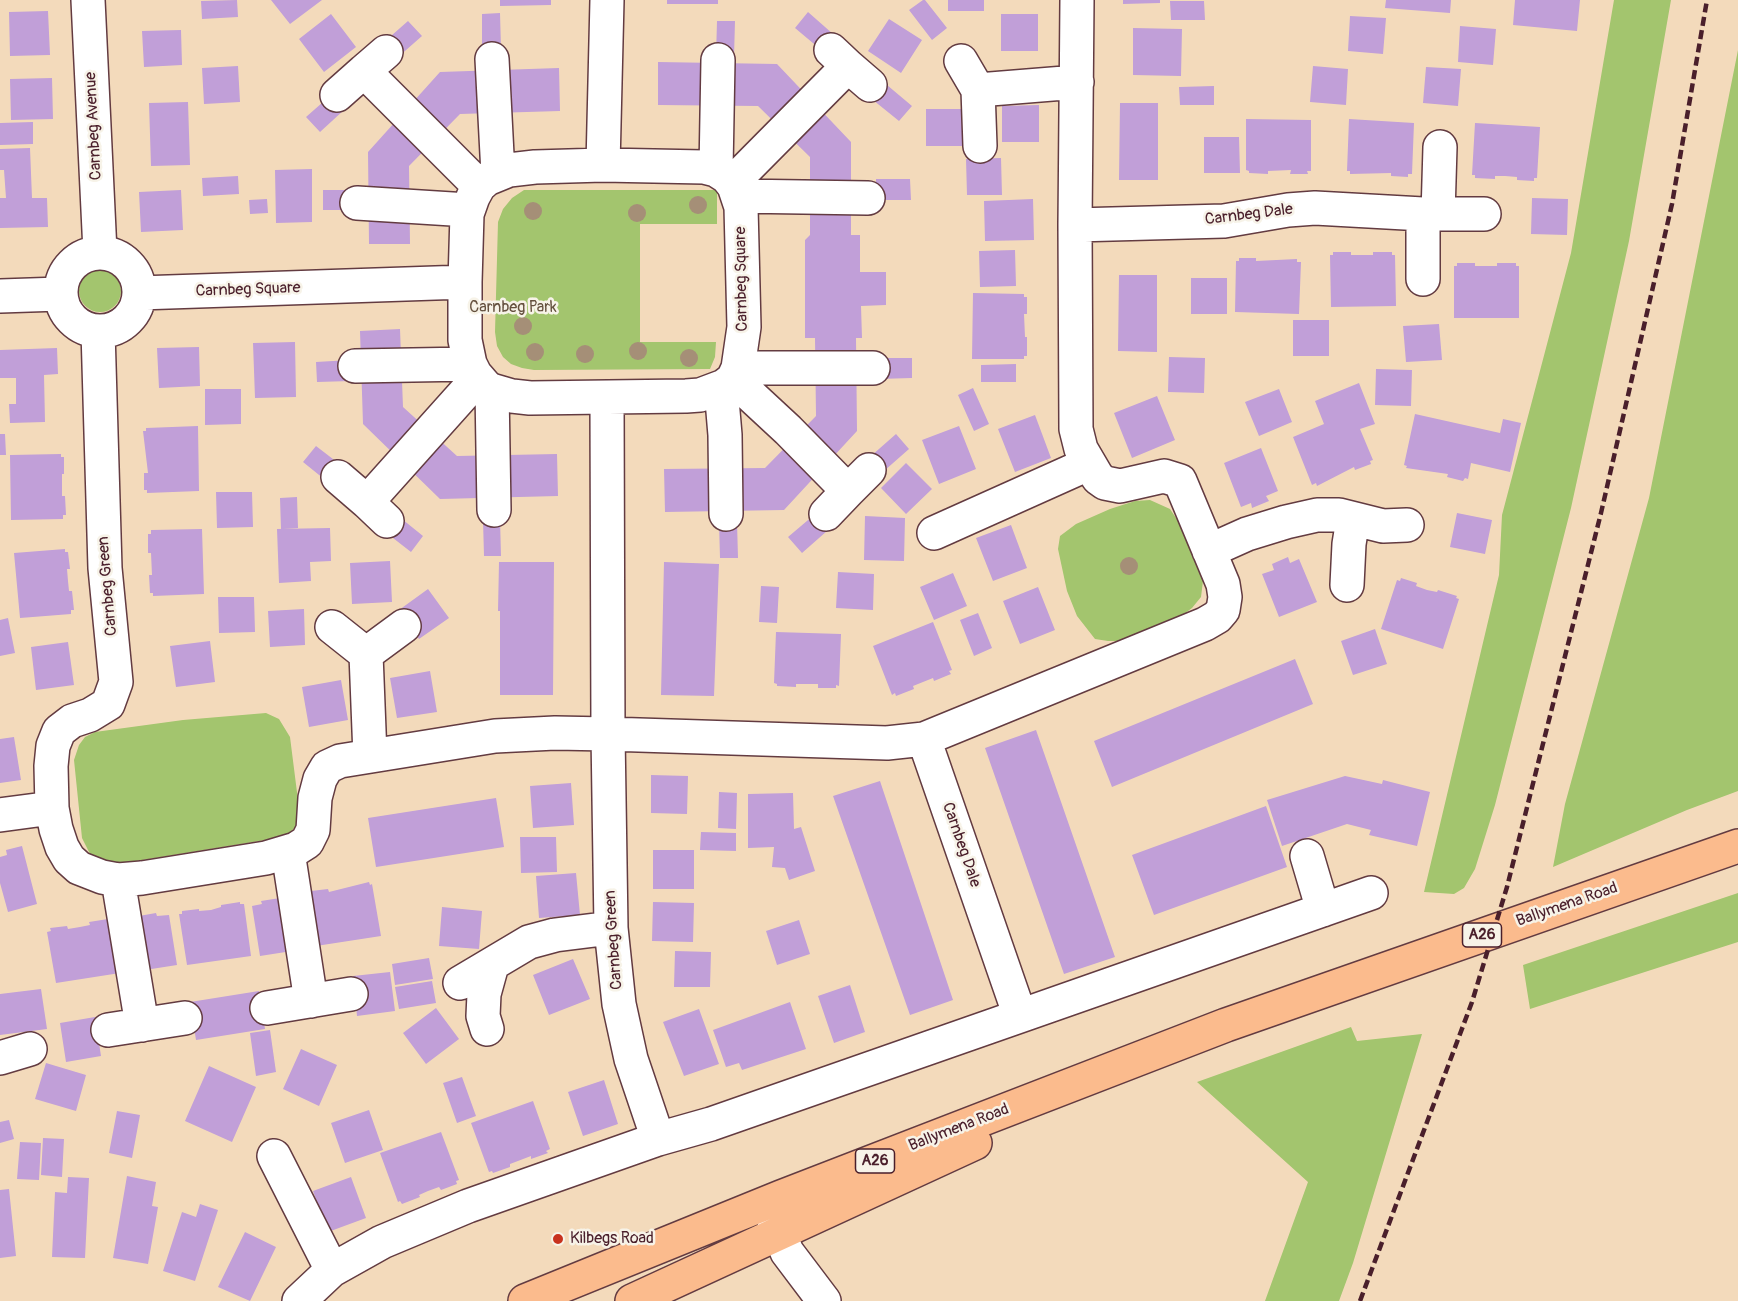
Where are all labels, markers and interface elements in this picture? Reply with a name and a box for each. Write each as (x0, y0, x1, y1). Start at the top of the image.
street label: Carnbeg Avenue (82, 71, 106, 181)
street label: Carnbeg Dale (1204, 200, 1294, 230)
street label: Carnbeg Square (731, 226, 753, 332)
street label: Carnbeg Square (195, 279, 301, 301)
park label: Carnbeg Park (469, 298, 557, 318)
street label: Carnbeg Green (94, 535, 122, 637)
street label: Carnbeg Dale (938, 800, 984, 890)
street label: Ballymena Road (1514, 879, 1620, 931)
street label: Carnbeg Green (601, 890, 627, 990)
road number: A26 (1462, 923, 1502, 947)
street label: Ballymena Road (906, 1100, 1012, 1156)
road number: A26 (856, 1149, 894, 1173)
place label: Kilbegs Road (570, 1229, 654, 1249)
marker: Kilbegs Road (551, 1232, 565, 1246)

